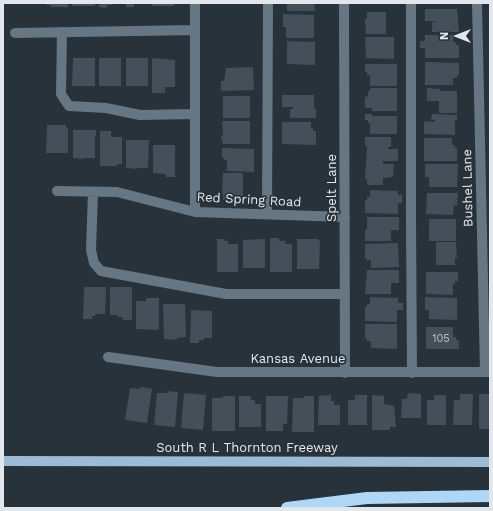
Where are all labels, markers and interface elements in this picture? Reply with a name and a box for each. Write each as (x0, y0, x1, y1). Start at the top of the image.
north arrow (437, 16, 477, 56)
text: N (438, 32, 451, 40)
street label: Bushel Lane (460, 149, 476, 227)
street label: Spelt Lane (324, 154, 340, 222)
street label: Red Spring Road (196, 189, 302, 211)
house number: 105 (432, 332, 450, 346)
street label: Kansas Avenue (250, 351, 346, 367)
street label: South R L Thornton Freeway (156, 440, 338, 456)

